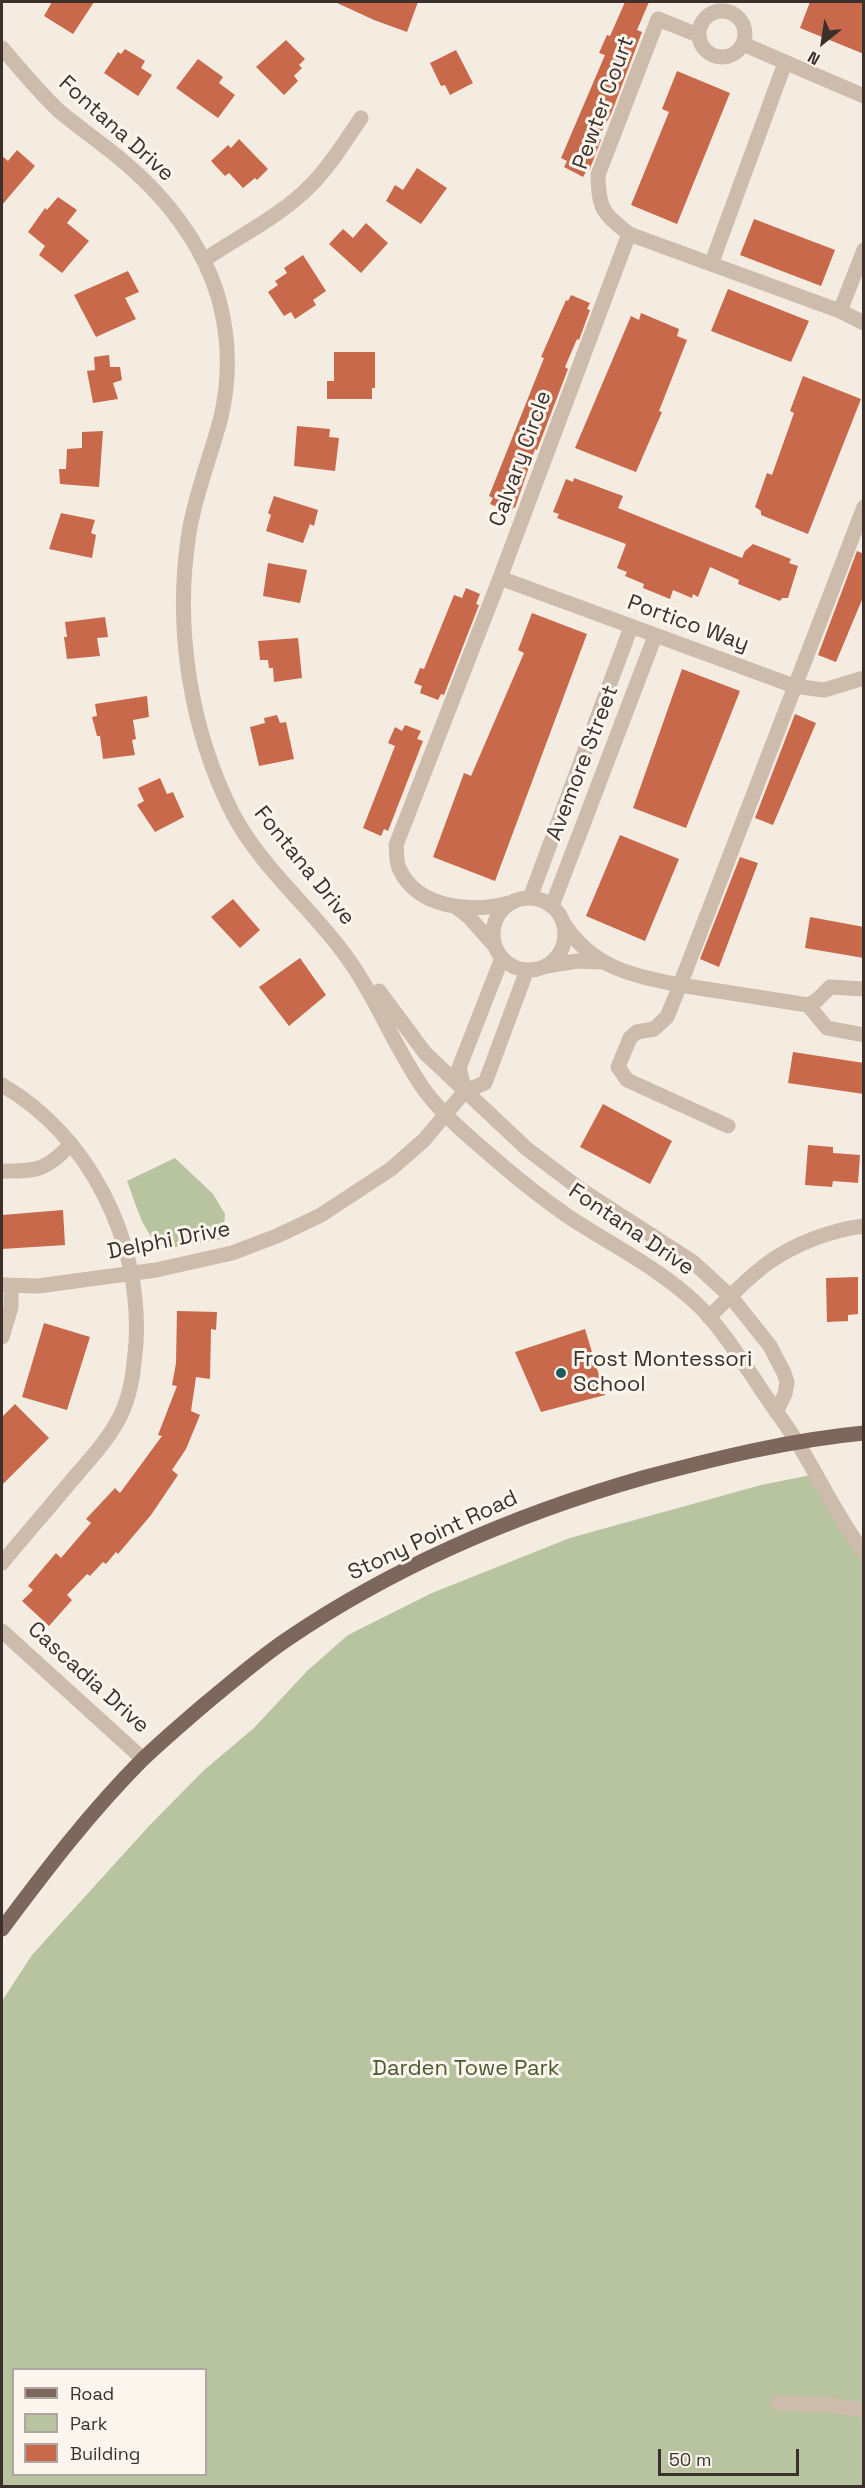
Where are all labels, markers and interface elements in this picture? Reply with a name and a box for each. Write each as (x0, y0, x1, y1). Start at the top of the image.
north arrow (793, 12, 853, 72)
street label: Pewter Court (568, 33, 640, 173)
text: N (804, 46, 824, 70)
street label: Fontana Drive (53, 70, 179, 188)
street label: Calvary Circle (484, 387, 558, 531)
street label: Portico Way (624, 590, 752, 658)
street label: Avemore Street (541, 682, 625, 844)
street label: Fontana Drive (248, 801, 360, 931)
street label: Fontana Drive (563, 1178, 699, 1282)
street label: Delphi Drive (105, 1216, 233, 1266)
place label: Frost Montessori School (573, 1347, 753, 1398)
marker: Frost Montessori School (554, 1366, 568, 1380)
street label: Stony Point Road (344, 1485, 522, 1587)
street label: Cascadia Drive (22, 1617, 154, 1739)
park label: Darden Towe Park (372, 2056, 560, 2082)
legend (12, 2368, 207, 2476)
text: Road (70, 2382, 114, 2405)
text: Park (70, 2412, 107, 2435)
scale bar (661, 2437, 802, 2475)
text: Building (70, 2442, 140, 2465)
text: 50 m (669, 2448, 711, 2471)

